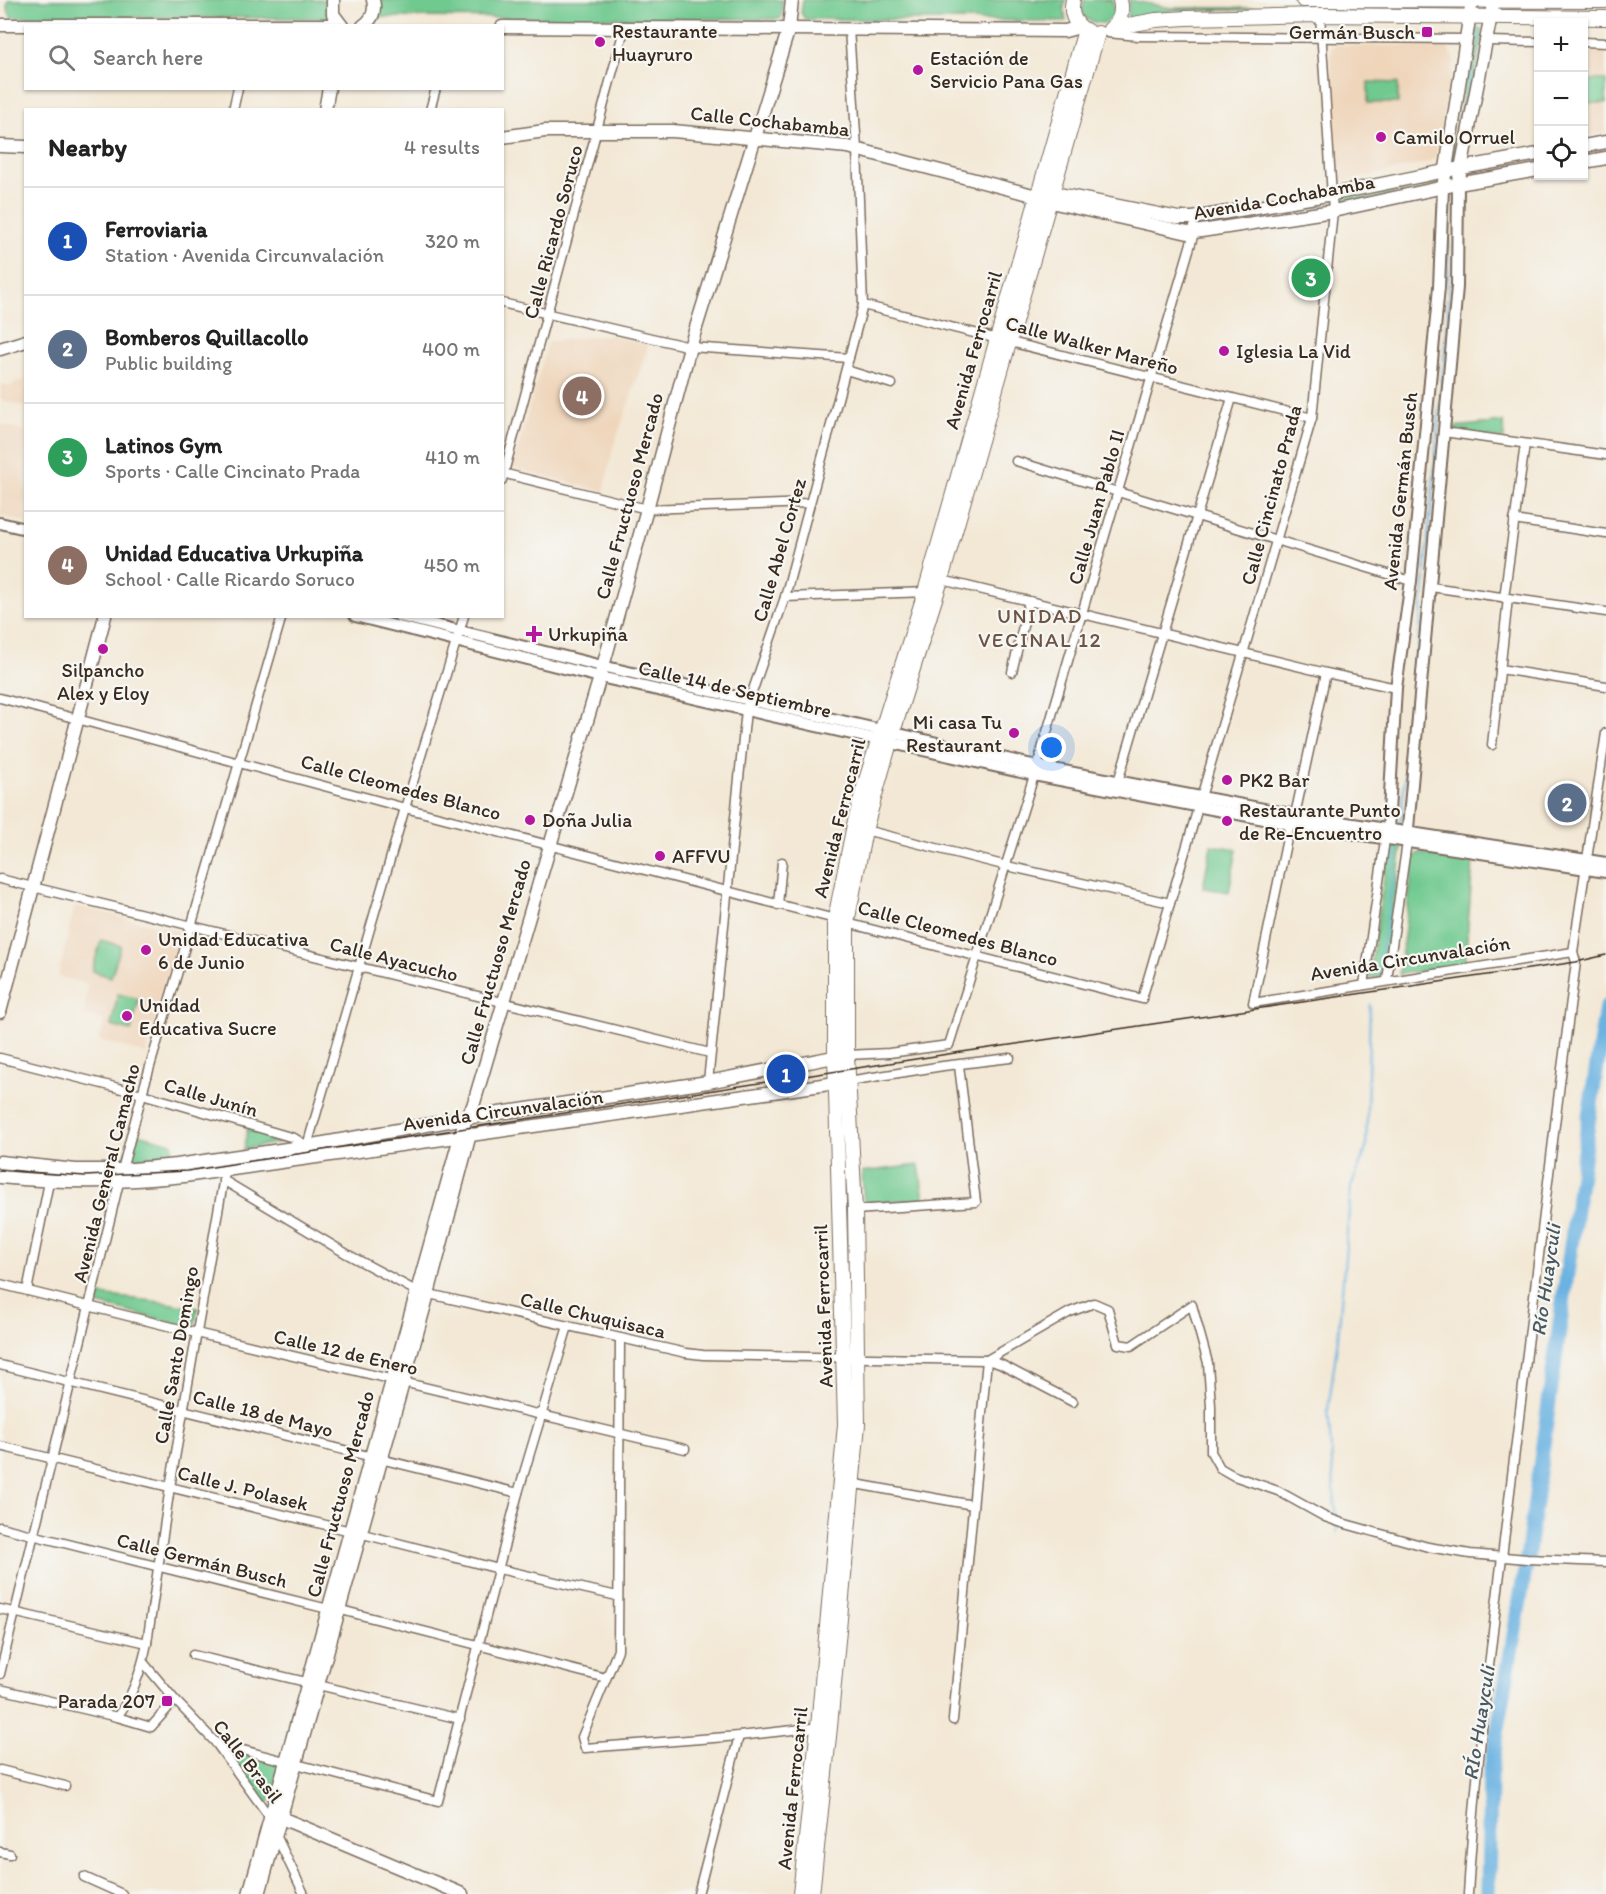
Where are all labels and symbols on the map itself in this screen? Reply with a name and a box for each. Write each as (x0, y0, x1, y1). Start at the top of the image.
place label: Restaurante Huayruro (612, 19, 717, 66)
place label: Germán Busch (1289, 20, 1415, 44)
marker: Germán Busch (1420, 25, 1434, 39)
marker: Restaurante Huayruro (593, 35, 607, 49)
place label: Estación de Servicio Pana Gas (930, 46, 1083, 93)
marker: Estación de Servicio Pana Gas (911, 63, 925, 77)
street label: Calle Cochabamba (689, 101, 851, 141)
place label: Camilo Orruel (1393, 125, 1515, 149)
marker: Camilo Orruel (1374, 130, 1388, 144)
street label: Calle Ricardo Soruco (518, 142, 588, 322)
street label: Avenida Cochabamba (1191, 169, 1377, 225)
pin: 3 (1292, 256, 1330, 300)
street label: Avenida Ferrocarril (939, 268, 1007, 432)
street label: Calle Walker Mareño (1003, 310, 1181, 380)
place label: Iglesia La Vid (1236, 339, 1351, 363)
marker: Iglesia La Vid (1217, 344, 1231, 358)
pin: 4 (562, 374, 602, 418)
street label: Calle Fructuoso Mercado (590, 390, 668, 602)
street label: Avenida Germán Busch (1378, 390, 1422, 591)
street label: Calle Cincinato Prada (1235, 402, 1307, 588)
street label: Calle Juan Pablo II (1062, 427, 1130, 587)
street label: Calle Abel Cortez (747, 475, 811, 625)
district label: UNIDAD VECINAL 12 (978, 603, 1102, 652)
place label: Urkupiña (548, 622, 628, 646)
marker: Urkupiña (525, 625, 543, 643)
marker: Silpancho Alex y Eloy (96, 642, 110, 656)
street label: Calle 14 de Septiembre (636, 655, 834, 723)
place label: Silpancho Alex y Eloy (57, 658, 150, 705)
place label: Mi casa Tu Restaurant (906, 710, 1003, 757)
marker: Mi casa Tu Restaurant (1007, 726, 1021, 740)
your location (1037, 733, 1066, 762)
street label: Avenida Ferrocarril (808, 735, 871, 900)
street label: Calle Cleomedes Blanco (298, 749, 504, 825)
place label: PK2 Bar (1239, 768, 1309, 792)
marker: PK2 Bar (1220, 773, 1234, 787)
pin: 2 (1548, 780, 1586, 826)
place label: Restaurante Punto de Re-Encuentro (1239, 798, 1401, 845)
place label: Doña Julia (542, 808, 632, 832)
marker: Doña Julia (523, 813, 537, 827)
marker: Restaurante Punto de Re-Encuentro (1220, 814, 1234, 828)
place label: AFFVU (672, 844, 730, 868)
marker: AFFVU (653, 849, 667, 863)
street label: Calle Fructuoso Mercado (454, 856, 536, 1068)
street label: Calle Cleomedes Blanco (855, 895, 1061, 971)
place label: Unidad Educativa 6 de Junio (158, 927, 309, 974)
street label: Avenida Circunvalación (1308, 930, 1512, 986)
street label: Calle Ayacucho (327, 931, 461, 987)
marker: Unidad Educativa 6 de Junio (139, 943, 153, 957)
place label: Unidad Educativa Sucre (139, 993, 277, 1040)
marker: Unidad Educativa Sucre (120, 1009, 134, 1023)
pin: 1 (766, 1052, 806, 1096)
street label: Avenida General Camacho (67, 1061, 145, 1285)
street label: Calle Junín (161, 1072, 261, 1122)
street label: Avenida Circunvalación (401, 1084, 605, 1136)
water label: Río Huayculi (1525, 1220, 1566, 1338)
street label: Avenida Ferrocarril (808, 1223, 838, 1388)
street label: Calle Santo Domingo (149, 1264, 203, 1446)
street label: Calle Chuquisaca (518, 1287, 669, 1344)
street label: Calle 12 de Enero (271, 1324, 421, 1380)
street label: Calle 18 de Mayo (190, 1384, 336, 1442)
street label: Calle Fructuoso Mercado (301, 1388, 379, 1600)
street label: Calle J. Polasek (175, 1460, 312, 1516)
street label: Calle Germán Busch (114, 1527, 290, 1593)
water label: RÍo Huayculi (1457, 1661, 1500, 1782)
place label: Parada 207 (58, 1689, 155, 1713)
marker: Parada 207 (160, 1694, 174, 1708)
street label: Avenida Ferrocarril (772, 1705, 813, 1871)
street label: Calle Brasil (208, 1715, 288, 1808)

